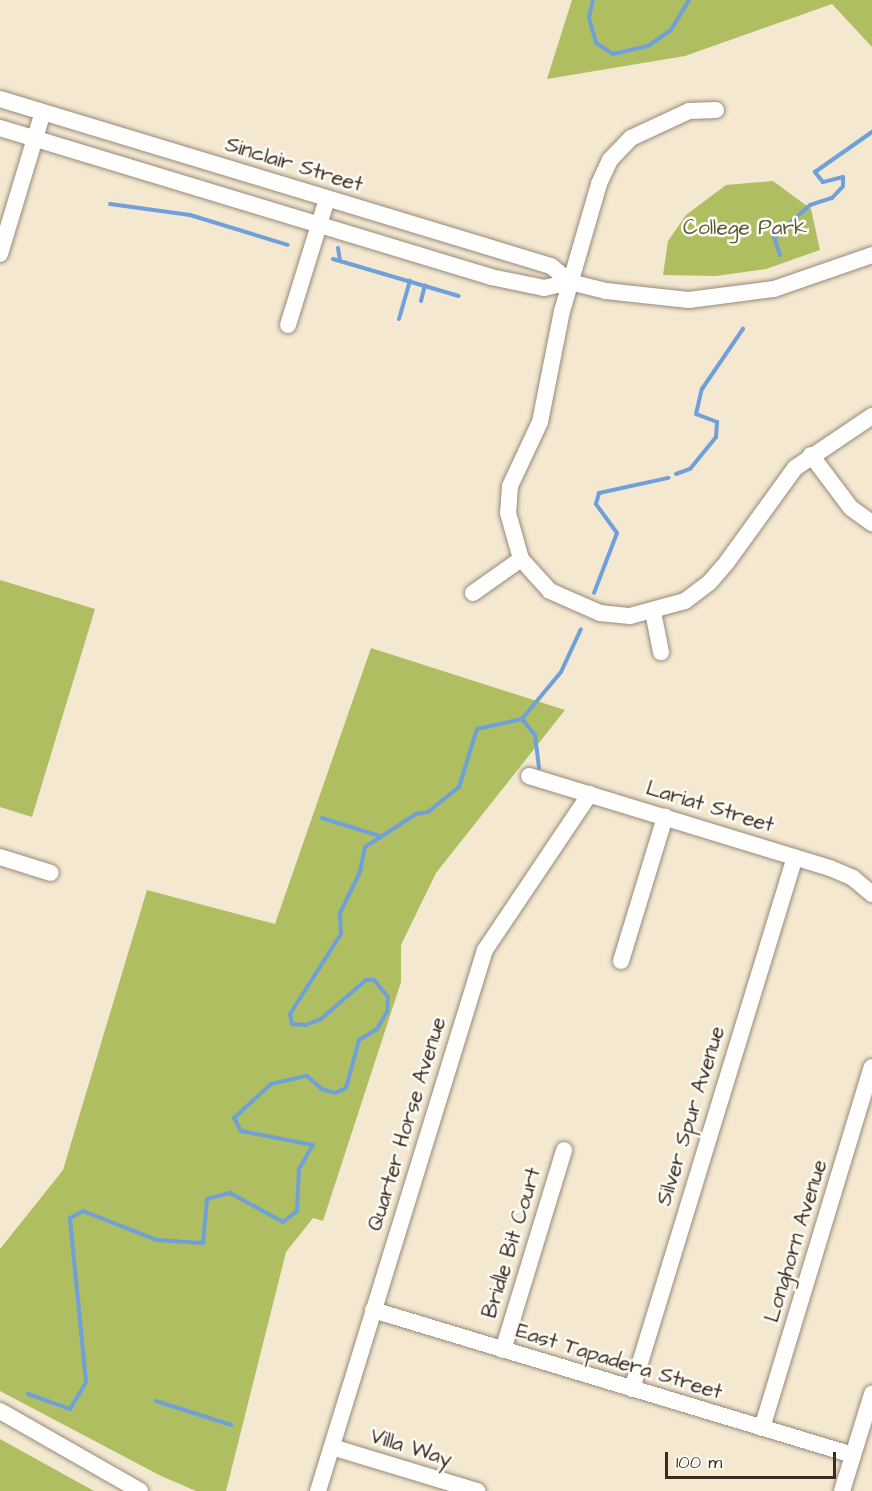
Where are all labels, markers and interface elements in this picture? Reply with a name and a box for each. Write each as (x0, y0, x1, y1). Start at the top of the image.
street label: Sinclair Street (222, 132, 366, 198)
park label: College Park (683, 215, 807, 241)
street label: Lariat Street (643, 776, 777, 838)
street label: Quarter Horse Avenue (362, 1014, 452, 1234)
street label: Silver Spur Avenue (652, 1023, 730, 1209)
street label: Longhorn Avenue (759, 1157, 833, 1325)
street label: Bridle Bit Court (477, 1165, 547, 1321)
street label: East Tapadera Street (513, 1319, 725, 1405)
street label: Villa Way (367, 1424, 455, 1472)
scale bar (668, 1440, 839, 1478)
text: 100 m (676, 1450, 722, 1475)

